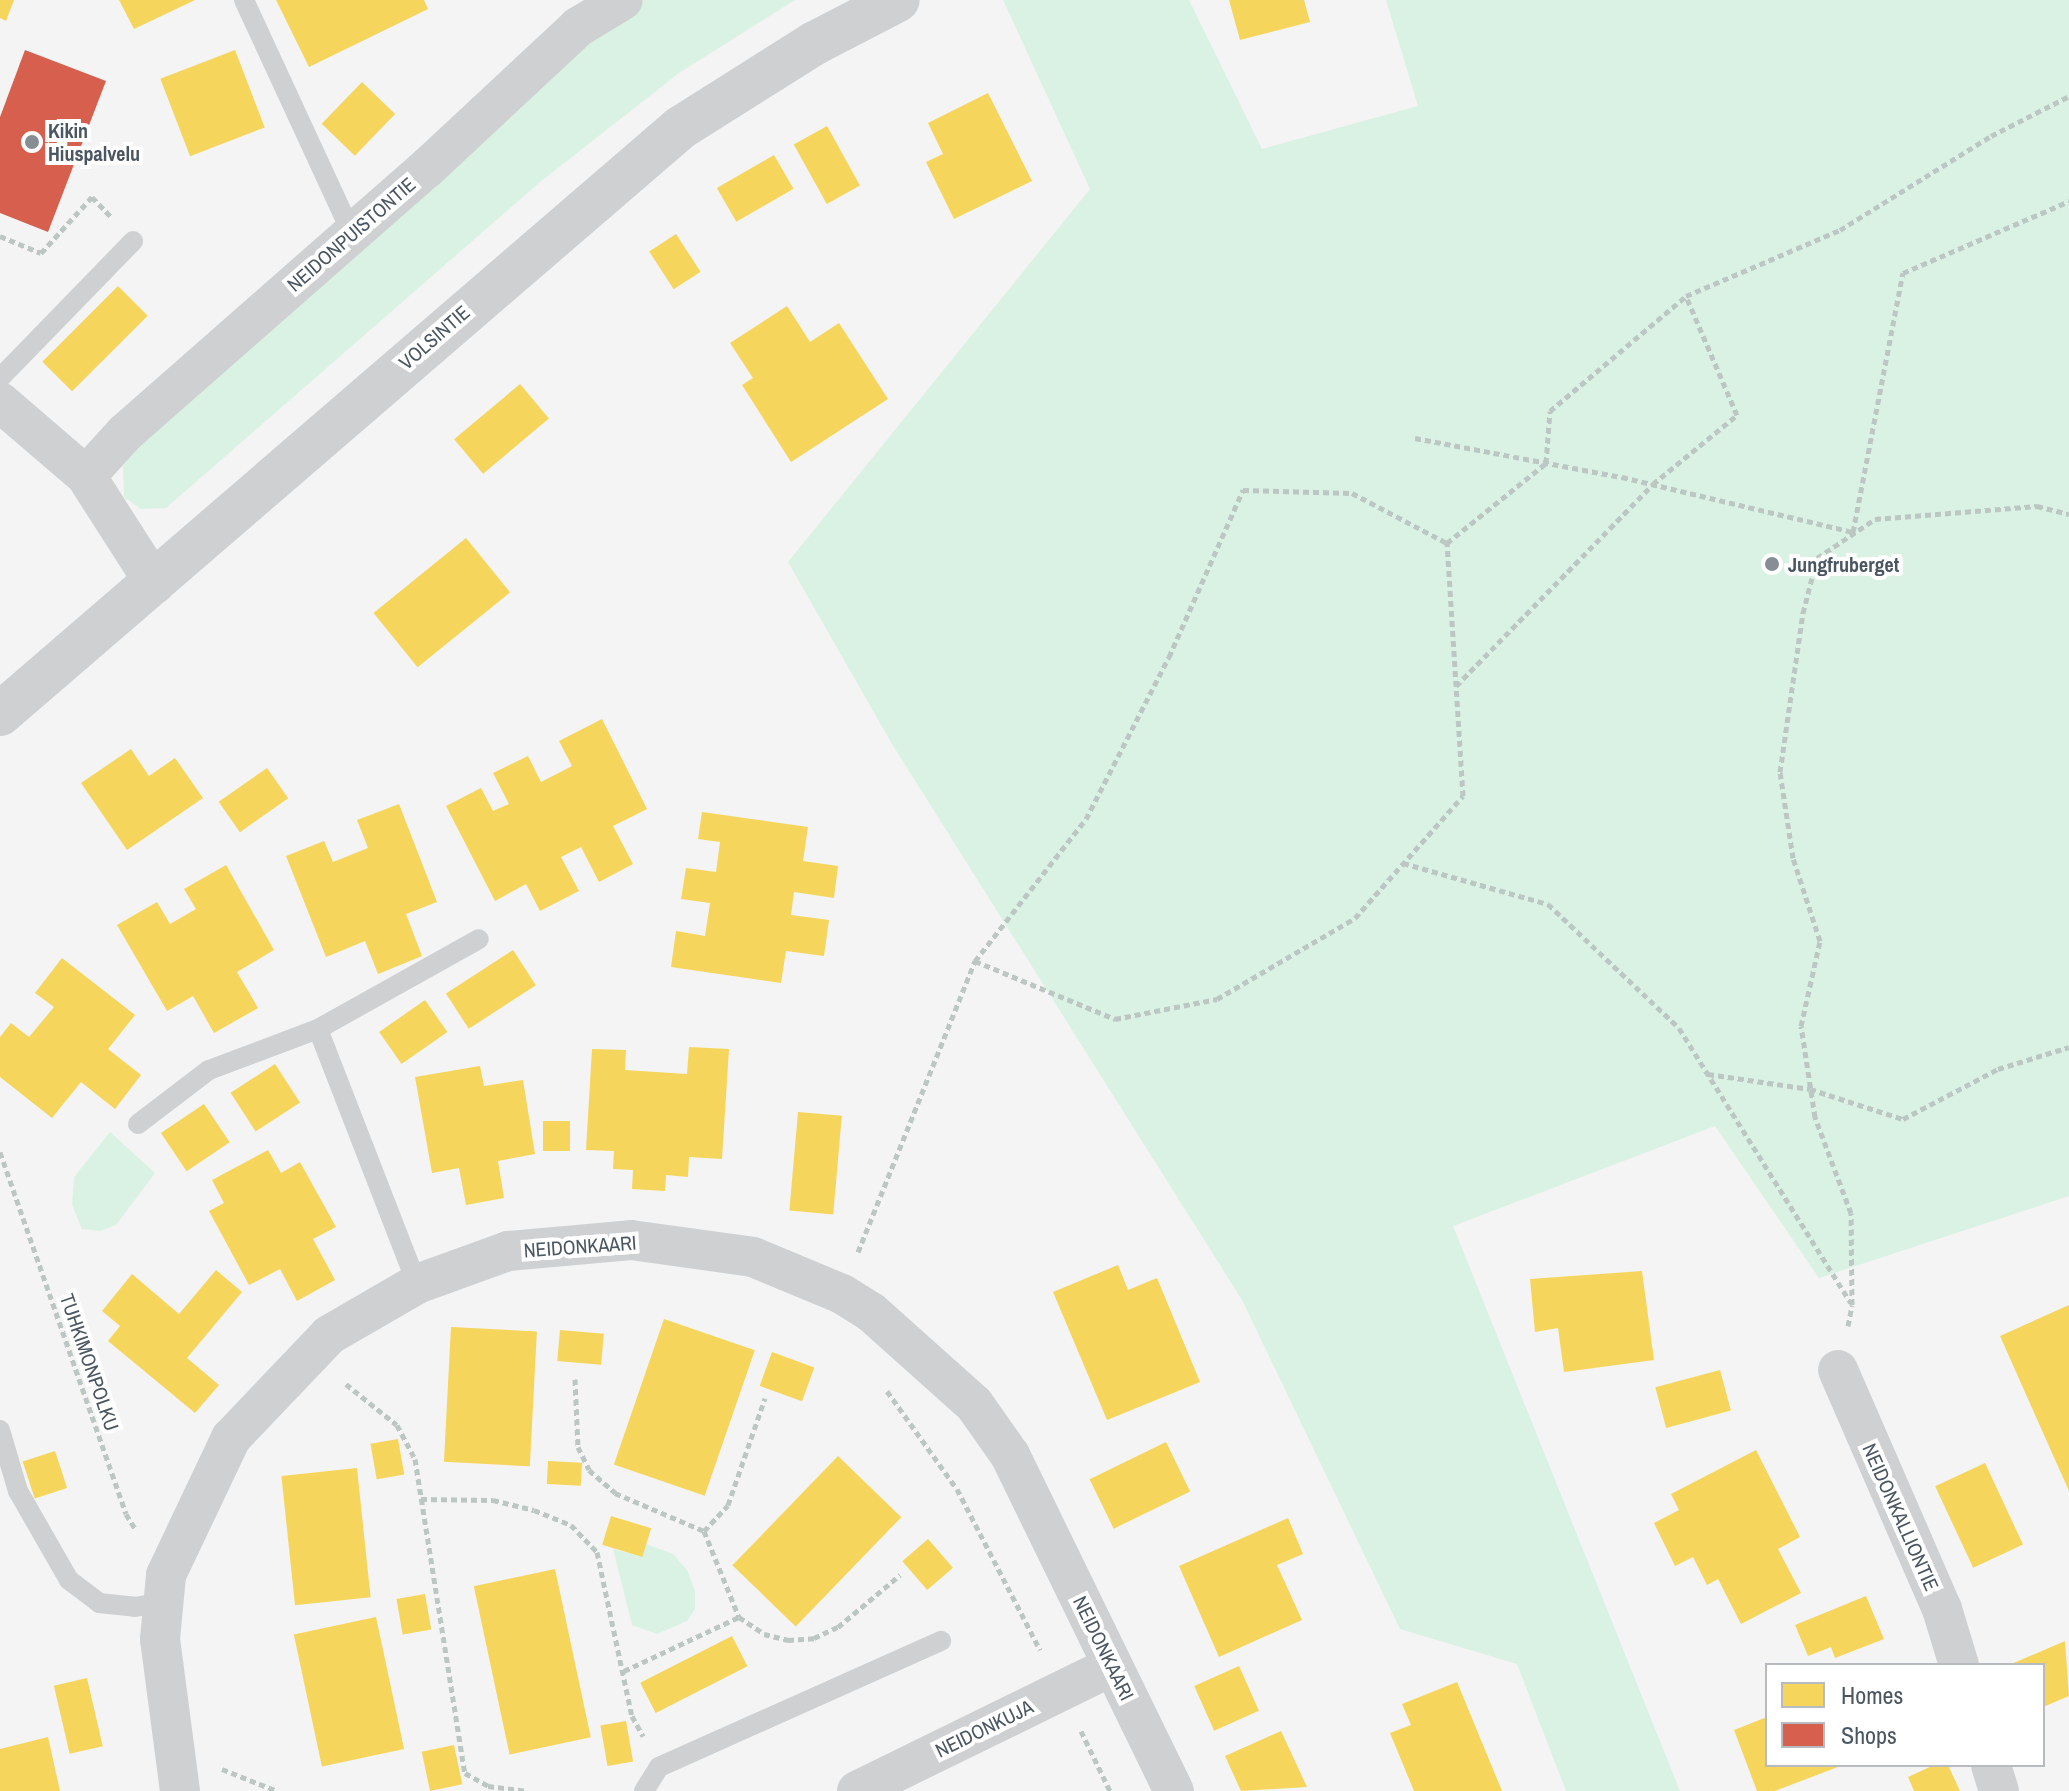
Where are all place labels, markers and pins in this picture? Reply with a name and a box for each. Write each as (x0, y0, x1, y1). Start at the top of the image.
place label: Kikin Hiuspalvelu (48, 118, 140, 165)
marker: Kikin Hiuspalvelu (23, 133, 41, 151)
place label: Jungfruberget (1788, 552, 1899, 576)
marker: Jungfruberget (1763, 555, 1781, 573)

